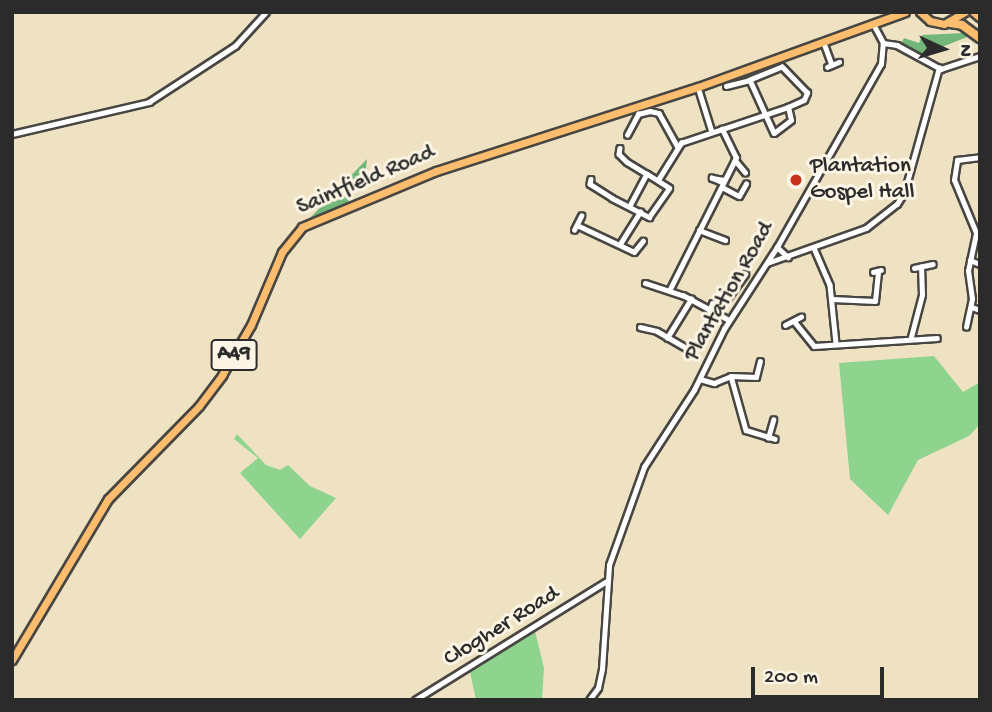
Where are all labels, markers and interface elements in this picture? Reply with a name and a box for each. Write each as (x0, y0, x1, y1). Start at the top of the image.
north arrow (908, 14, 978, 84)
text: N (953, 44, 976, 57)
street label: Saintfield Road (293, 140, 439, 222)
place label: Plantation Gospel Hall (810, 153, 915, 207)
marker: Plantation Gospel Hall (788, 172, 804, 188)
street label: Plantation Road (679, 217, 781, 367)
road number: A49 (210, 338, 258, 372)
street label: Clogher Road (439, 581, 565, 673)
scale bar (754, 652, 887, 696)
text: 200 m (764, 666, 818, 691)

